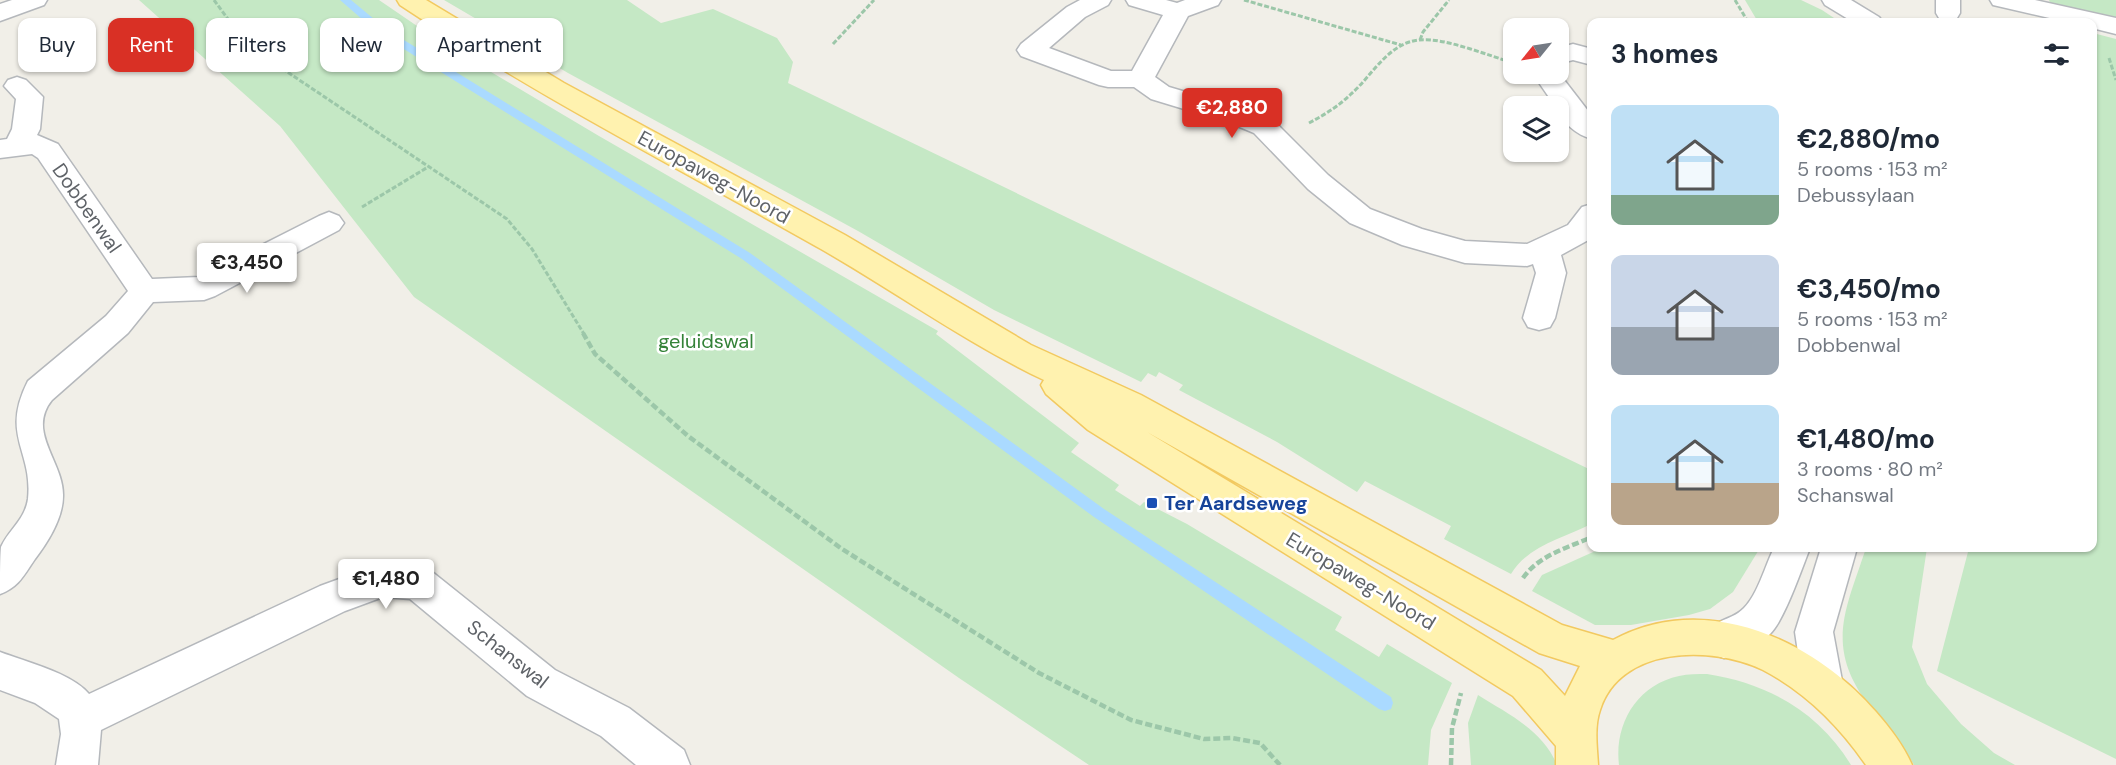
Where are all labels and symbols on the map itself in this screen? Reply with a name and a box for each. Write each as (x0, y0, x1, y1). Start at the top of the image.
north arrow (1503, 18, 1569, 84)
pin: €2,880 (1183, 88, 1281, 139)
street label: Europaweg-Noord (633, 124, 795, 230)
street label: Dobbenwal (47, 158, 127, 258)
pin: €3,450 (198, 243, 296, 294)
park label: geluidswal (658, 328, 754, 354)
place label: Ter Aardseweg (1164, 490, 1308, 516)
marker: Ter Aardseweg (1145, 496, 1159, 510)
street label: Europaweg-Noord (1281, 526, 1441, 636)
pin: €1,480 (337, 559, 435, 610)
street label: Schanswal (462, 614, 554, 694)

